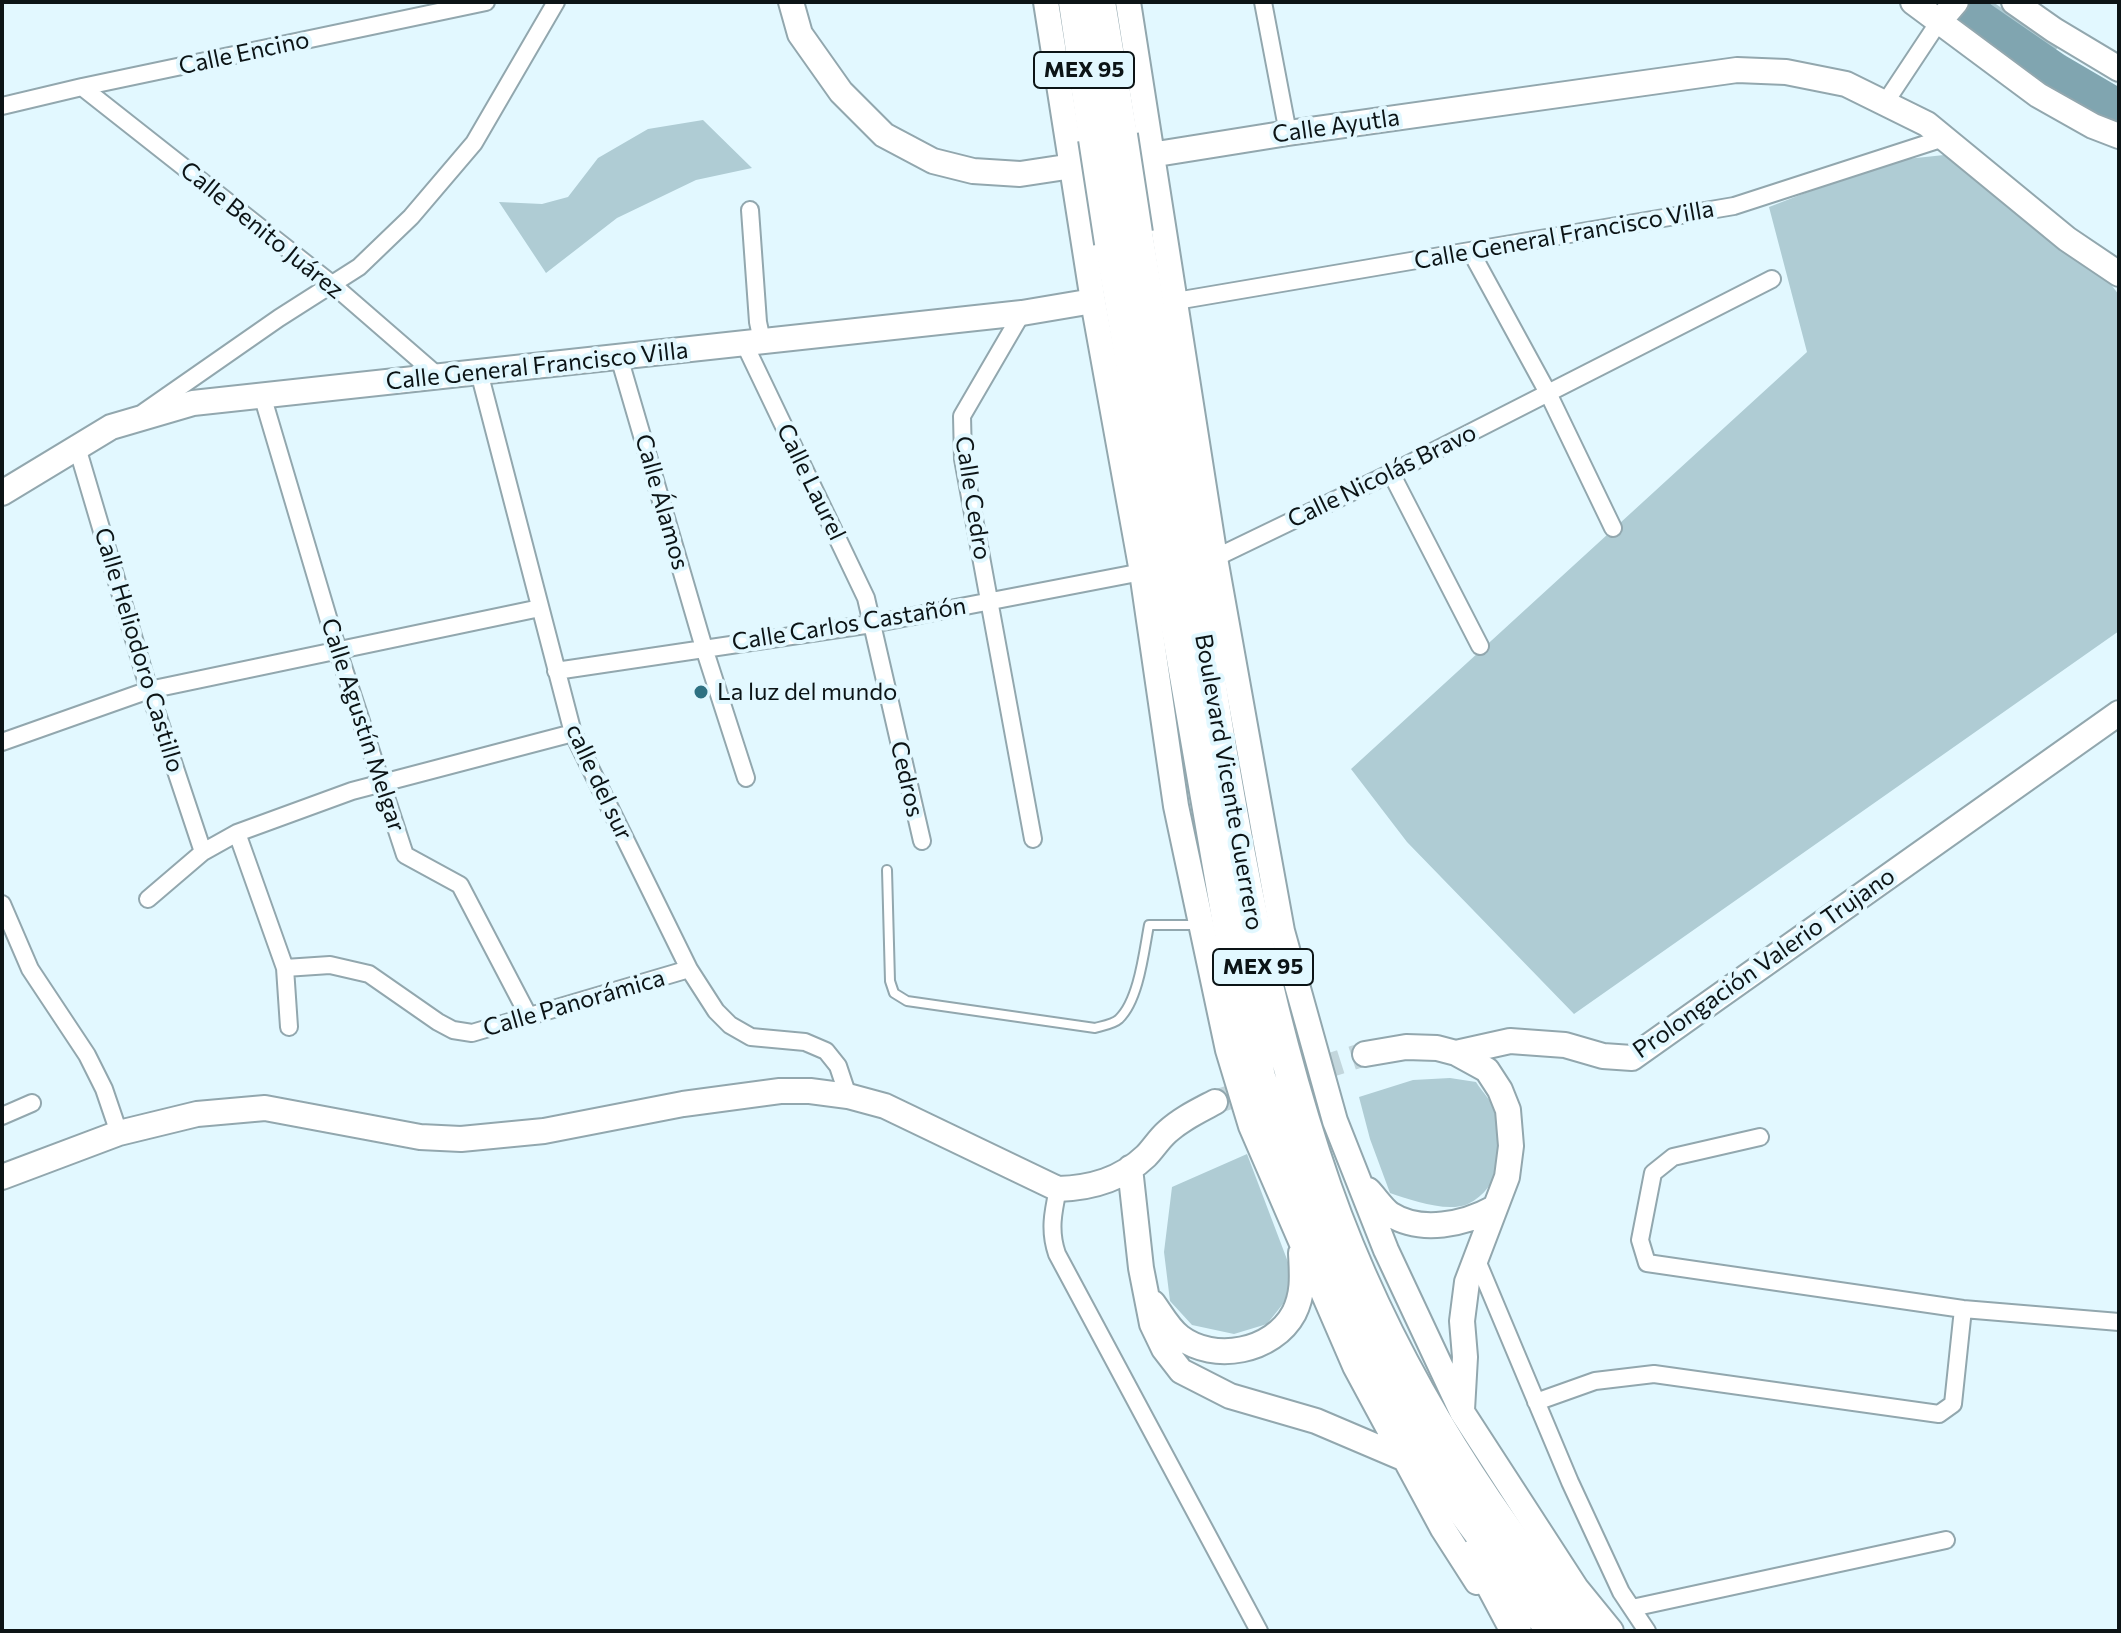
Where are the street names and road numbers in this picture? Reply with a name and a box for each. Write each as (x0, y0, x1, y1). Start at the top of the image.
street label: Calle Encino (176, 25, 312, 81)
road number: MEX 95 (1034, 52, 1134, 88)
street label: Calle Ayutla (1270, 103, 1402, 149)
street label: Calle Benito Juárez (175, 155, 349, 305)
street label: Calle General Francisco Villa (1412, 194, 1716, 276)
street label: Calle General Francisco Villa (384, 336, 690, 396)
street label: Calle Nicolás Bravo (1283, 418, 1481, 534)
street label: Calle Laurel (770, 419, 852, 545)
street label: Calle Álamos (629, 431, 695, 573)
street label: Calle Cedro (949, 434, 997, 562)
street label: Calle Heliodoro Castillo (88, 524, 190, 776)
street label: Calle Carlos Castañón (730, 591, 968, 657)
street label: Calle Agustín Melgar (315, 615, 411, 835)
street label: Boulevard Vicente Guerrero (1189, 632, 1269, 932)
street label: calle del sur (560, 719, 638, 845)
street label: Cedros (884, 738, 930, 820)
street label: Prolongación Valerio Trujano (1627, 861, 1901, 1065)
road number: MEX 95 (1213, 949, 1313, 985)
street label: Calle Panorámica (480, 963, 668, 1043)

